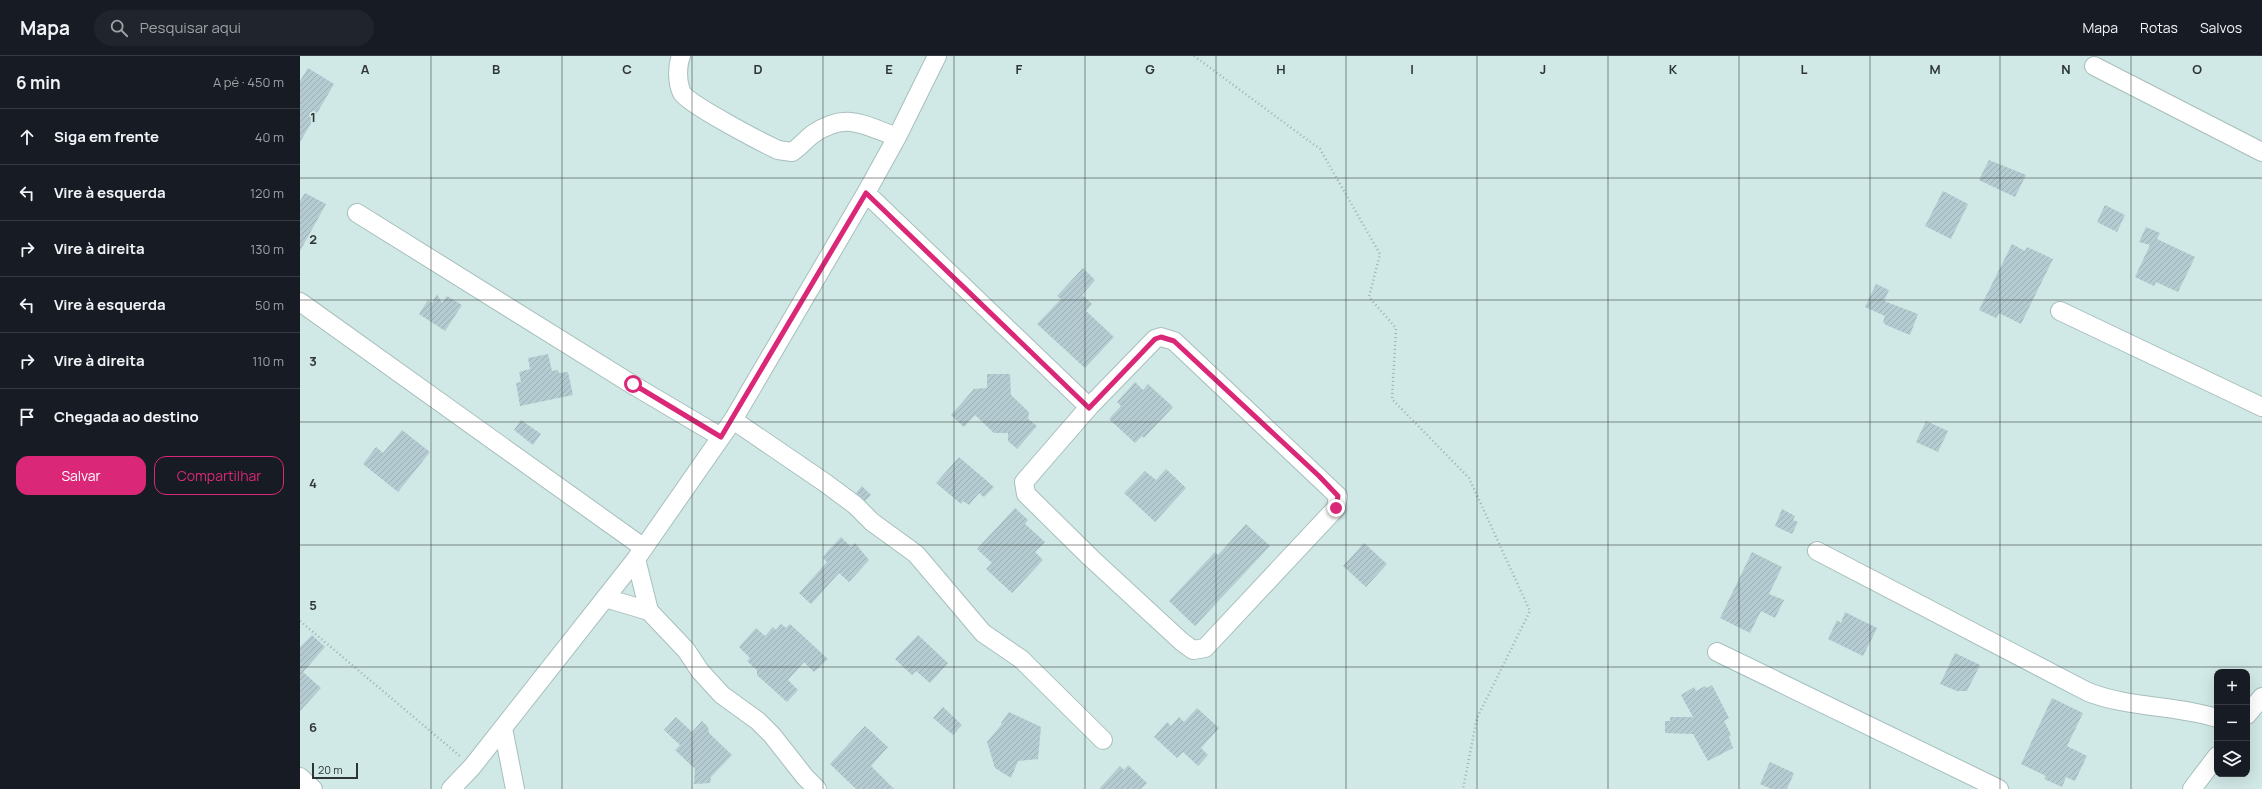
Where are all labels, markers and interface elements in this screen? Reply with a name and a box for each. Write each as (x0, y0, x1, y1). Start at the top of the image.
search box (94, 10, 374, 46)
text: Mapa (20, 15, 70, 41)
icon: search (108, 17, 130, 39)
text: Pesquisar aqui (140, 17, 241, 38)
text: Mapa (2082, 18, 2118, 37)
text: Rotas (2140, 18, 2178, 37)
text: Salvos (2200, 18, 2242, 37)
text: A (361, 60, 370, 78)
text: B (492, 60, 500, 78)
text: C (622, 60, 632, 78)
text: D (753, 60, 763, 78)
text: E (885, 60, 893, 78)
text: F (1016, 60, 1023, 78)
text: G (1145, 60, 1155, 78)
text: H (1276, 60, 1286, 78)
text: I (1410, 60, 1414, 78)
text: J (1540, 60, 1546, 78)
text: K (1669, 60, 1678, 78)
text: L (1801, 60, 1808, 78)
text: M (1929, 60, 1941, 78)
text: N (2061, 60, 2071, 78)
text: O (2192, 60, 2202, 78)
text: 6 min (16, 71, 61, 94)
text: A pé · 450 m (213, 73, 284, 91)
text: 1 (310, 108, 316, 126)
icon: ahead (16, 126, 38, 148)
text: Siga em frente (54, 126, 159, 147)
text: 40 m (255, 128, 284, 146)
icon: left (16, 182, 38, 204)
text: Vire à esquerda (54, 182, 166, 203)
text: 120 m (250, 184, 284, 202)
text: 2 (309, 230, 317, 248)
icon: right (16, 238, 38, 260)
text: Vire à direita (54, 238, 145, 259)
text: 130 m (250, 240, 284, 258)
icon: left (16, 294, 38, 316)
text: Vire à esquerda (54, 294, 166, 315)
text: 50 m (255, 296, 284, 314)
icon: right (16, 350, 38, 372)
text: Vire à direita (54, 350, 145, 371)
text: 110 m (252, 352, 284, 370)
text: 3 (309, 352, 317, 370)
route start (624, 375, 642, 393)
icon: arrive (16, 406, 38, 428)
text: Chegada ao destino (54, 406, 199, 427)
button: Salvar (16, 456, 146, 495)
button: Compartilhar (154, 456, 284, 495)
text: 4 (309, 474, 317, 492)
route end (1327, 499, 1345, 517)
text: 5 (309, 596, 317, 614)
map controls (2214, 669, 2250, 777)
button: + (2214, 669, 2250, 705)
button: − (2214, 705, 2250, 741)
text: 6 (309, 718, 317, 736)
button: layers (2214, 741, 2250, 777)
scale bar (312, 761, 358, 780)
text: 20 m (318, 762, 343, 777)

